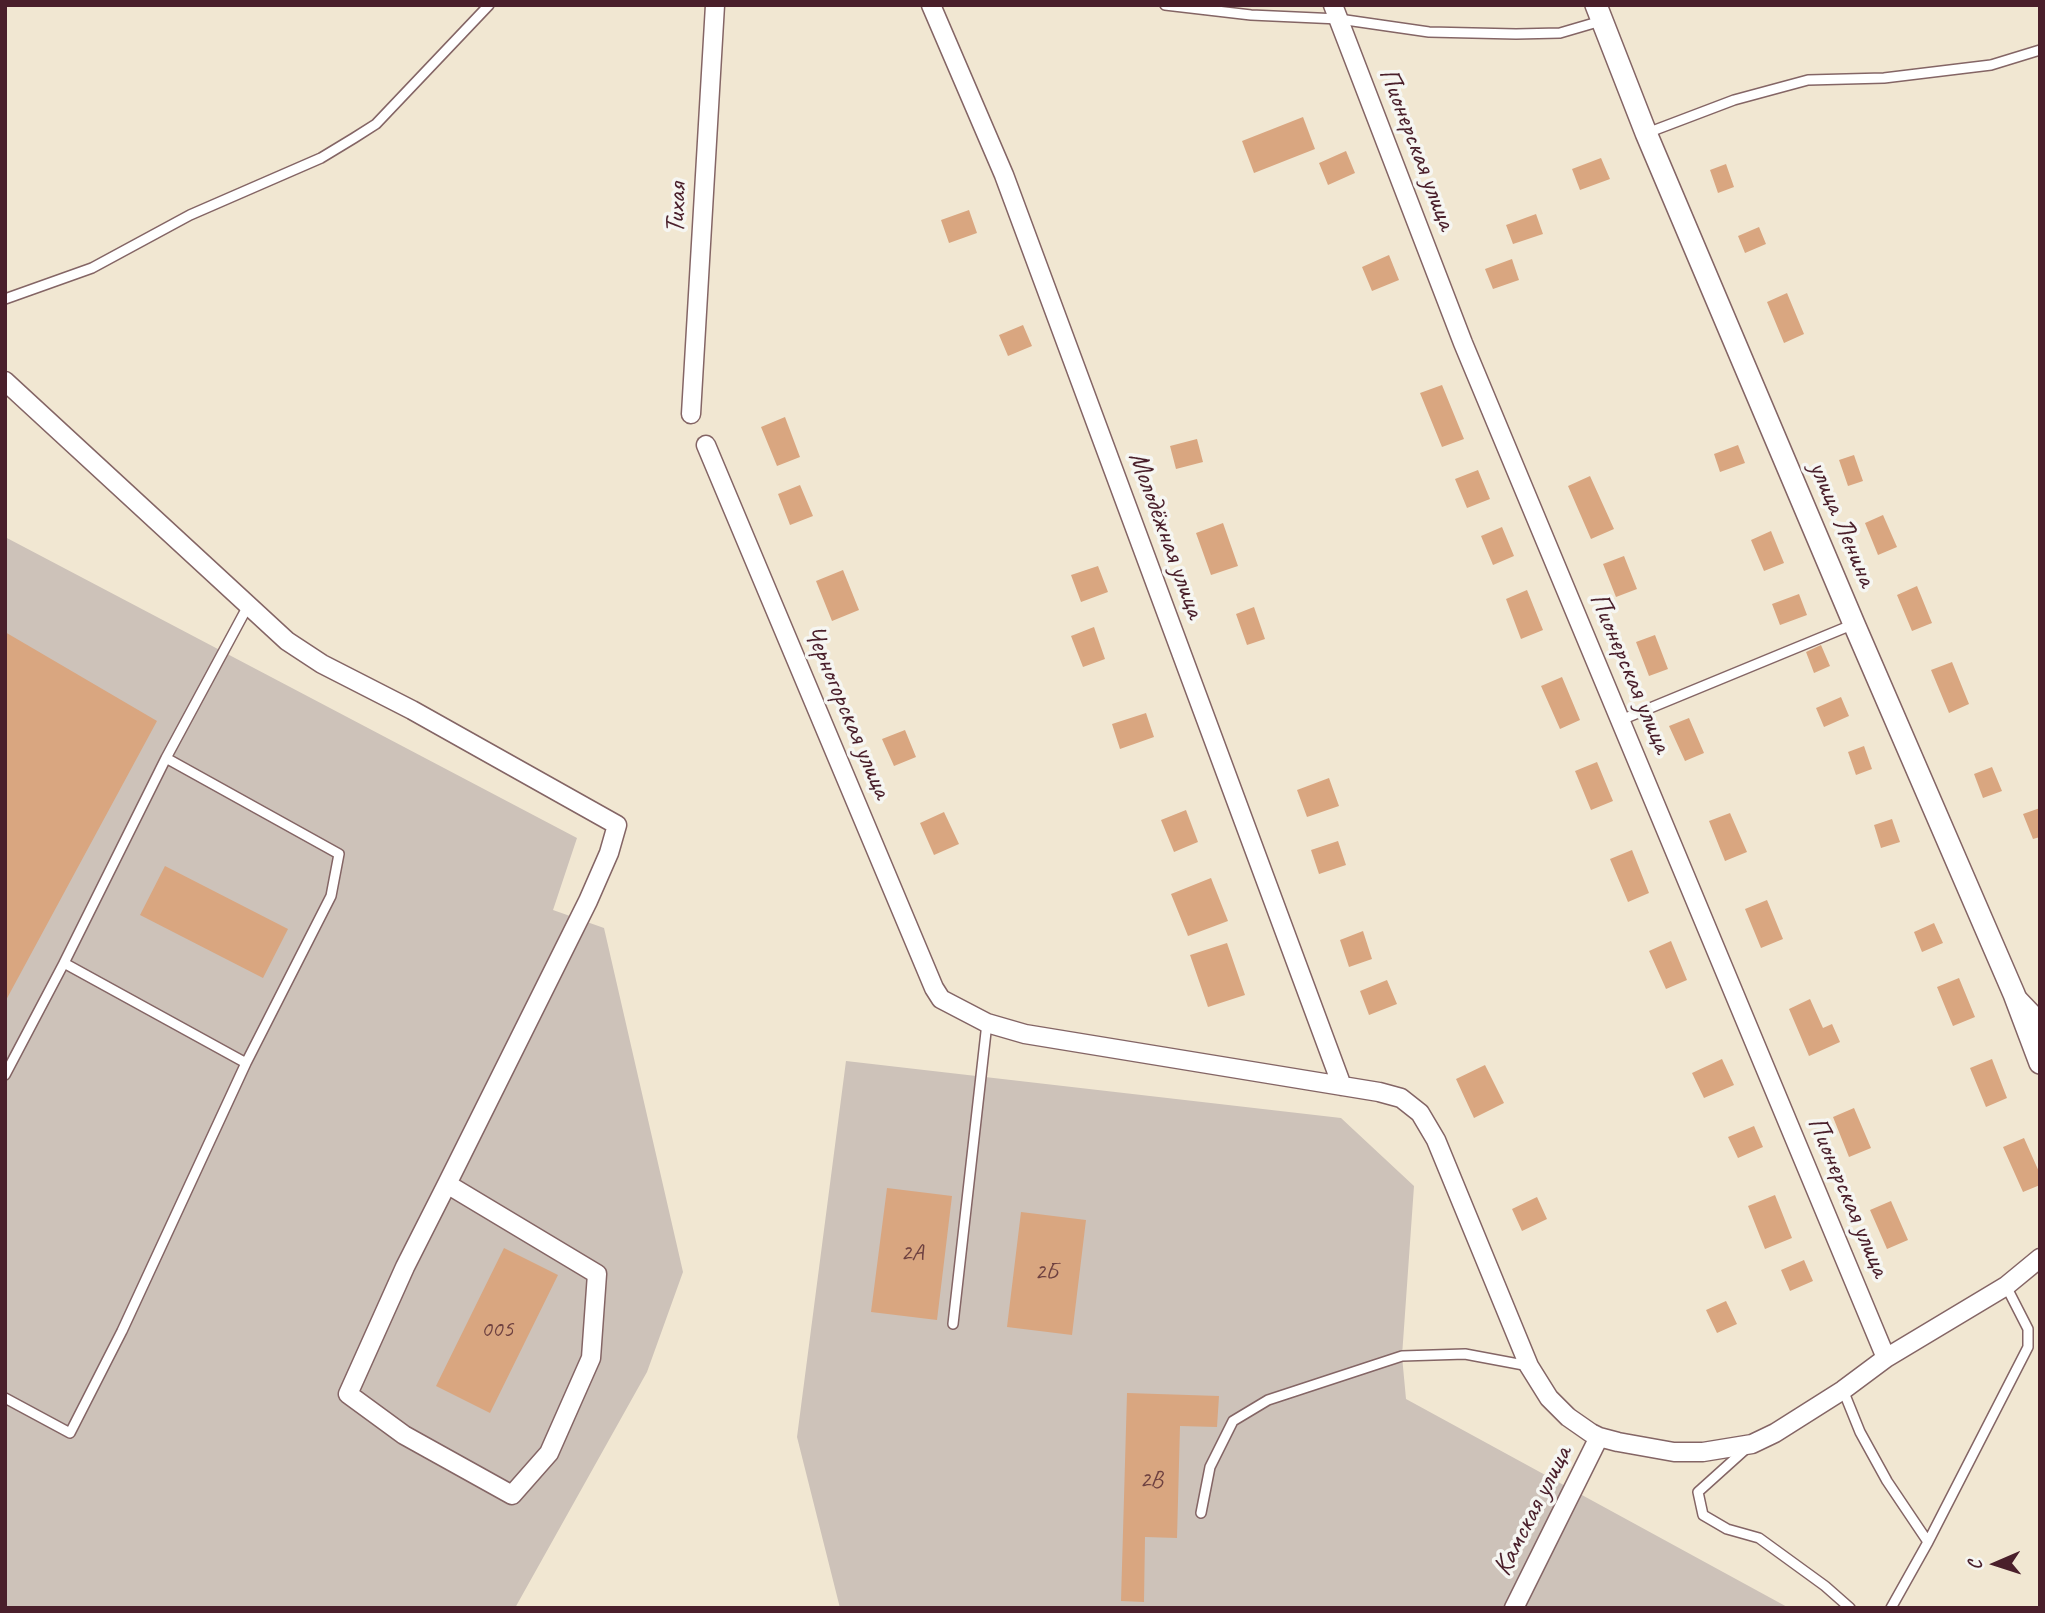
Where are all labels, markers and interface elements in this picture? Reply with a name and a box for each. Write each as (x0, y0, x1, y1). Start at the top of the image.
street label: Пионерская улица (1371, 63, 1463, 235)
street label: Тихая (659, 182, 695, 234)
street label: Молодёжная улица (1120, 447, 1212, 623)
street label: улица Ленина (1801, 456, 1883, 592)
street label: Пионерская улица (1581, 588, 1679, 758)
street label: Черногорская улица (795, 620, 899, 804)
street label: Пионерская улица (1799, 1112, 1897, 1282)
house number: 2А (901, 1240, 923, 1268)
house number: 2Б (1034, 1259, 1058, 1287)
house number: 005 (481, 1316, 513, 1344)
street label: Камская улица (1486, 1441, 1580, 1581)
house number: 2В (1139, 1467, 1163, 1495)
north arrow (1961, 1529, 2031, 1599)
text: С (1963, 1560, 1987, 1570)

